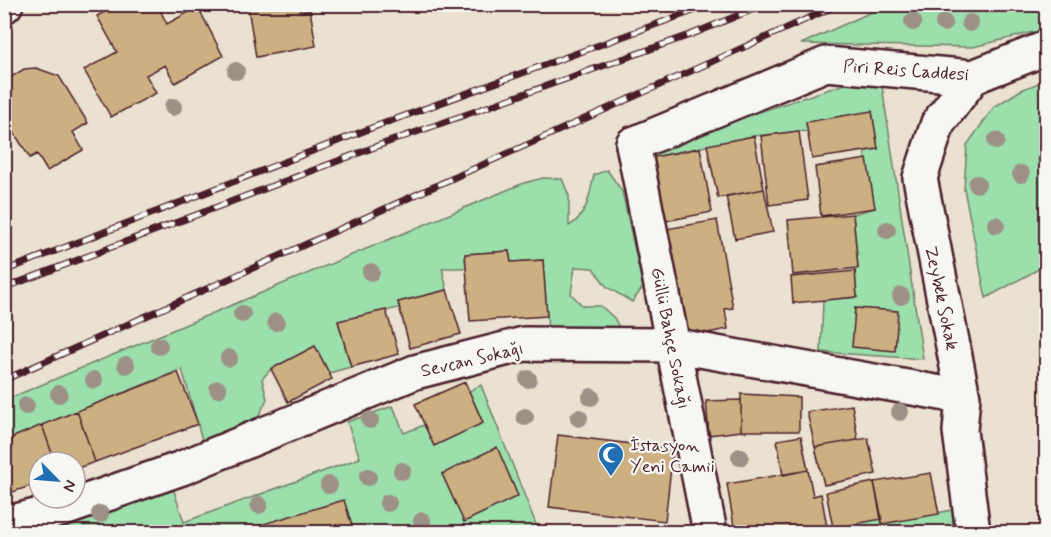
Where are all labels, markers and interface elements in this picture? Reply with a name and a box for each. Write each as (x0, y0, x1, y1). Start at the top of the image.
street label: Piri Reis Caddesi (842, 55, 970, 87)
street label: Zeybek Sokak (918, 244, 964, 353)
street label: Güllü Bahçe Sokağı (645, 265, 696, 411)
street label: Sevcan Sokağı (418, 337, 526, 383)
place label: İstasyon Yeni Camii (630, 434, 715, 479)
mosque icon: İstasyon Yeni Camii (596, 440, 626, 478)
north arrow (27, 450, 87, 510)
text: N (57, 476, 81, 495)

